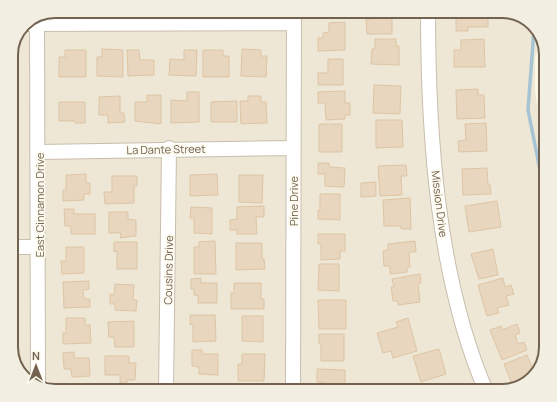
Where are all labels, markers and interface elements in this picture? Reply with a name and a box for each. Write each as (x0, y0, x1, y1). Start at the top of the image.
street label: La Dante Street (126, 141, 206, 157)
street label: East Cinnamon Drive (32, 152, 47, 257)
street label: Mission Drive (428, 170, 452, 239)
street label: Pine Drive (286, 175, 301, 226)
street label: Cousins Drive (160, 235, 176, 305)
north arrow (16, 346, 56, 386)
text: N (32, 348, 40, 363)

